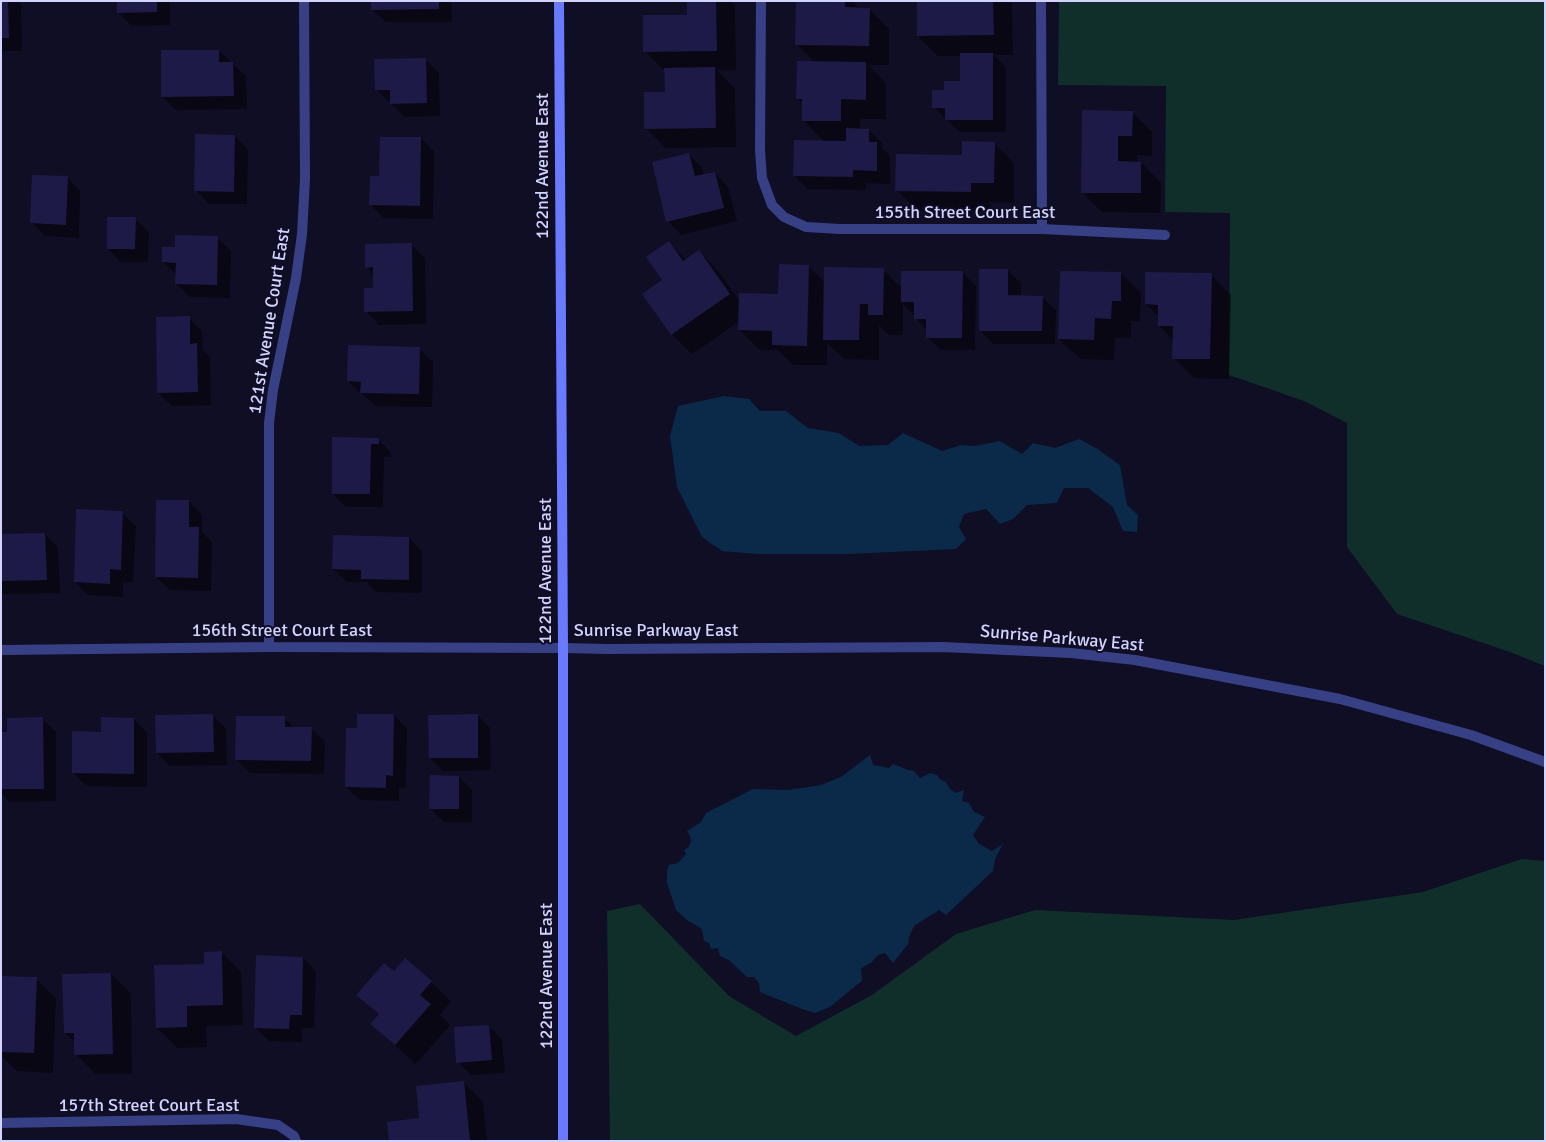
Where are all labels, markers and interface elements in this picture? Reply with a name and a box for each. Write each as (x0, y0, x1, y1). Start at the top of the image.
street label: 122nd Avenue East (532, 93, 554, 239)
street label: 155th Street Court East (875, 202, 1055, 224)
street label: 121st Avenue Court East (245, 226, 295, 416)
street label: 122nd Avenue East (535, 498, 557, 644)
street label: 156th Street Court East (192, 620, 372, 642)
street label: Sunrise Parkway East (574, 620, 738, 642)
street label: Sunrise Parkway East (979, 621, 1145, 657)
street label: 122nd Avenue East (536, 903, 558, 1049)
street label: 157th Street Court East (59, 1095, 239, 1117)

